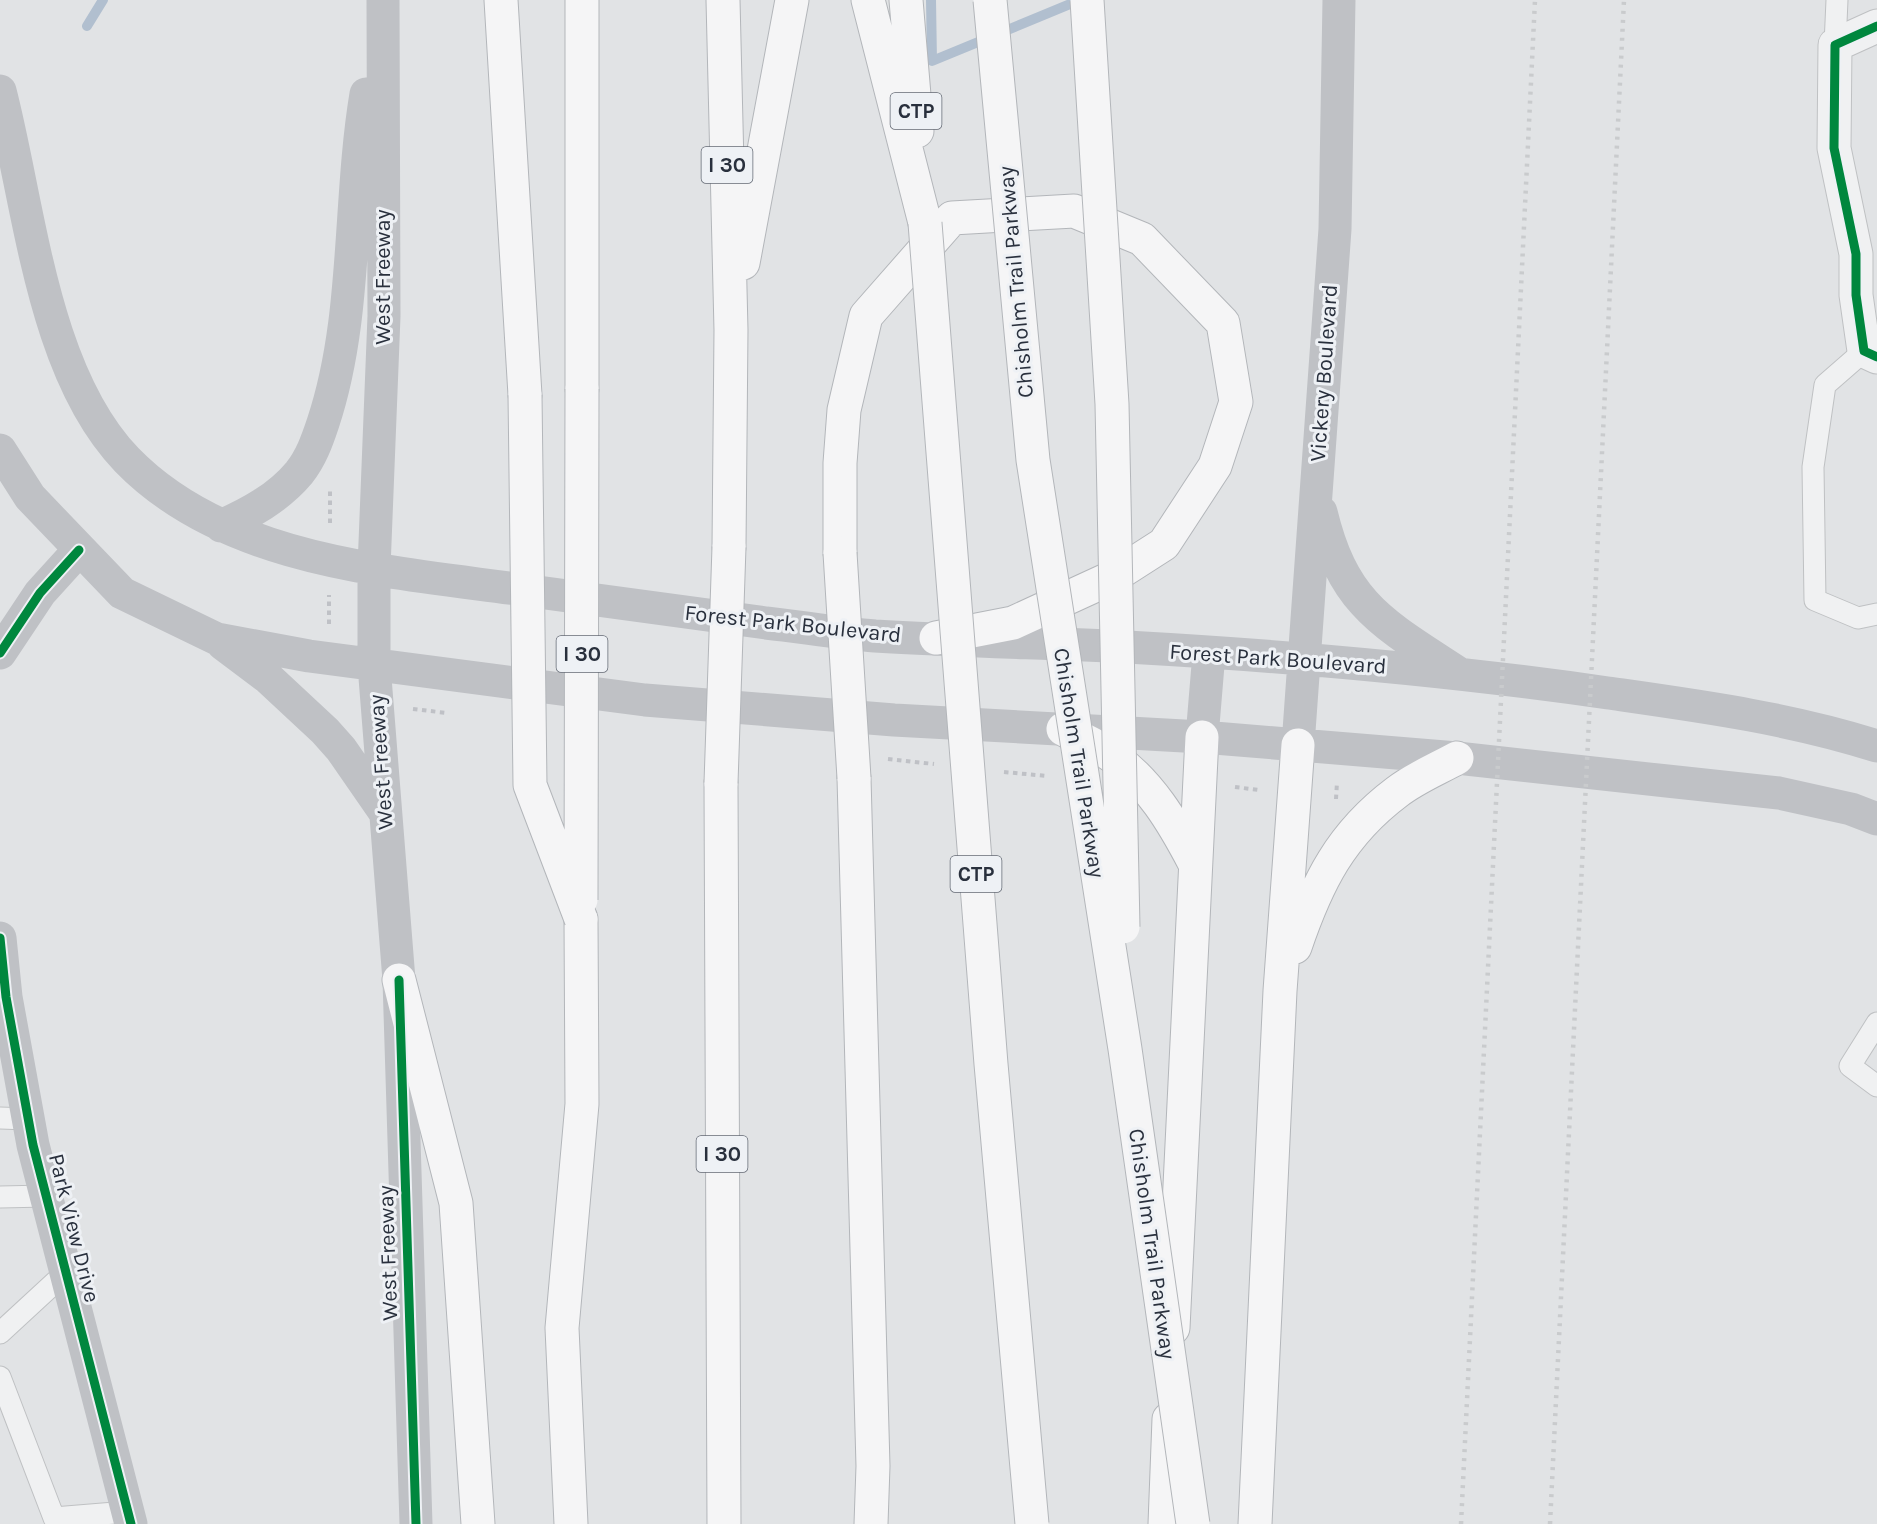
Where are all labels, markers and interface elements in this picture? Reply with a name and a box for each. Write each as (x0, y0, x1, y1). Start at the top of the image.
road number: CTP (890, 93, 942, 129)
road number: I 30 (702, 147, 752, 183)
street label: Chisholm Trail Parkway (993, 165, 1039, 399)
street label: West Freeway (370, 209, 396, 345)
street label: Vickery Boulevard (1305, 283, 1343, 463)
street label: Forest Park Boulevard (683, 600, 903, 648)
road number: I 30 (556, 636, 608, 672)
street label: Forest Park Boulevard (1168, 638, 1388, 680)
street label: Chisholm Trail Parkway (1048, 646, 1110, 880)
street label: West Freeway (363, 693, 399, 831)
road number: CTP (950, 856, 1002, 892)
street label: Chisholm Trail Parkway (1123, 1127, 1181, 1361)
road number: I 30 (696, 1136, 748, 1172)
street label: Park View Drive (43, 1151, 105, 1305)
street label: West Freeway (373, 1185, 403, 1321)

